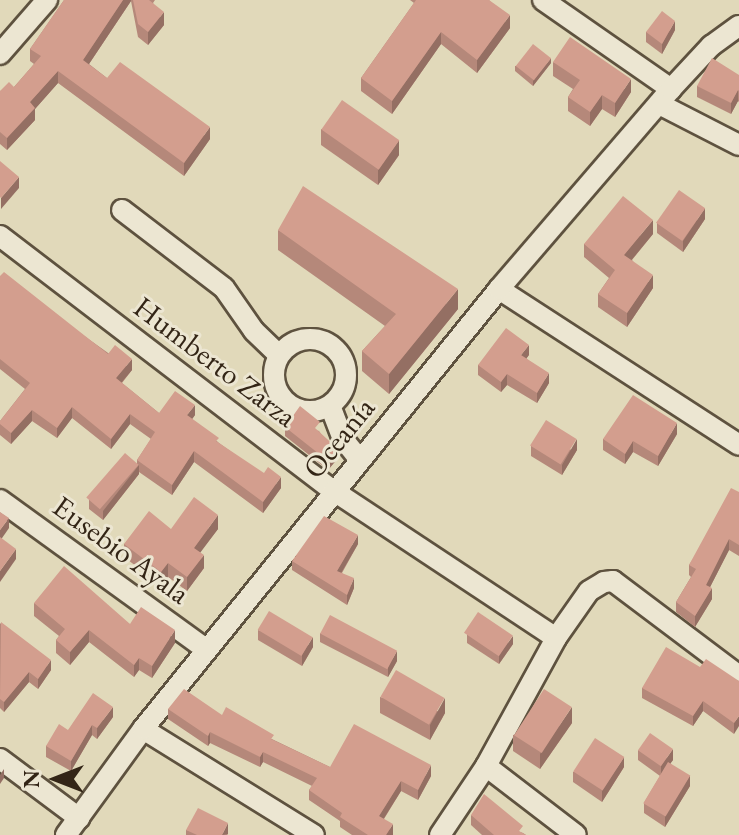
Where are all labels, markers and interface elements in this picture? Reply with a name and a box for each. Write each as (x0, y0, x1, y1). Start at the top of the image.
street label: Humberto Zarza (127, 289, 303, 435)
street label: Oceanía (296, 390, 382, 486)
street label: Eusebio Ayala (46, 488, 196, 612)
north arrow (16, 739, 96, 819)
text: N (17, 770, 46, 788)

